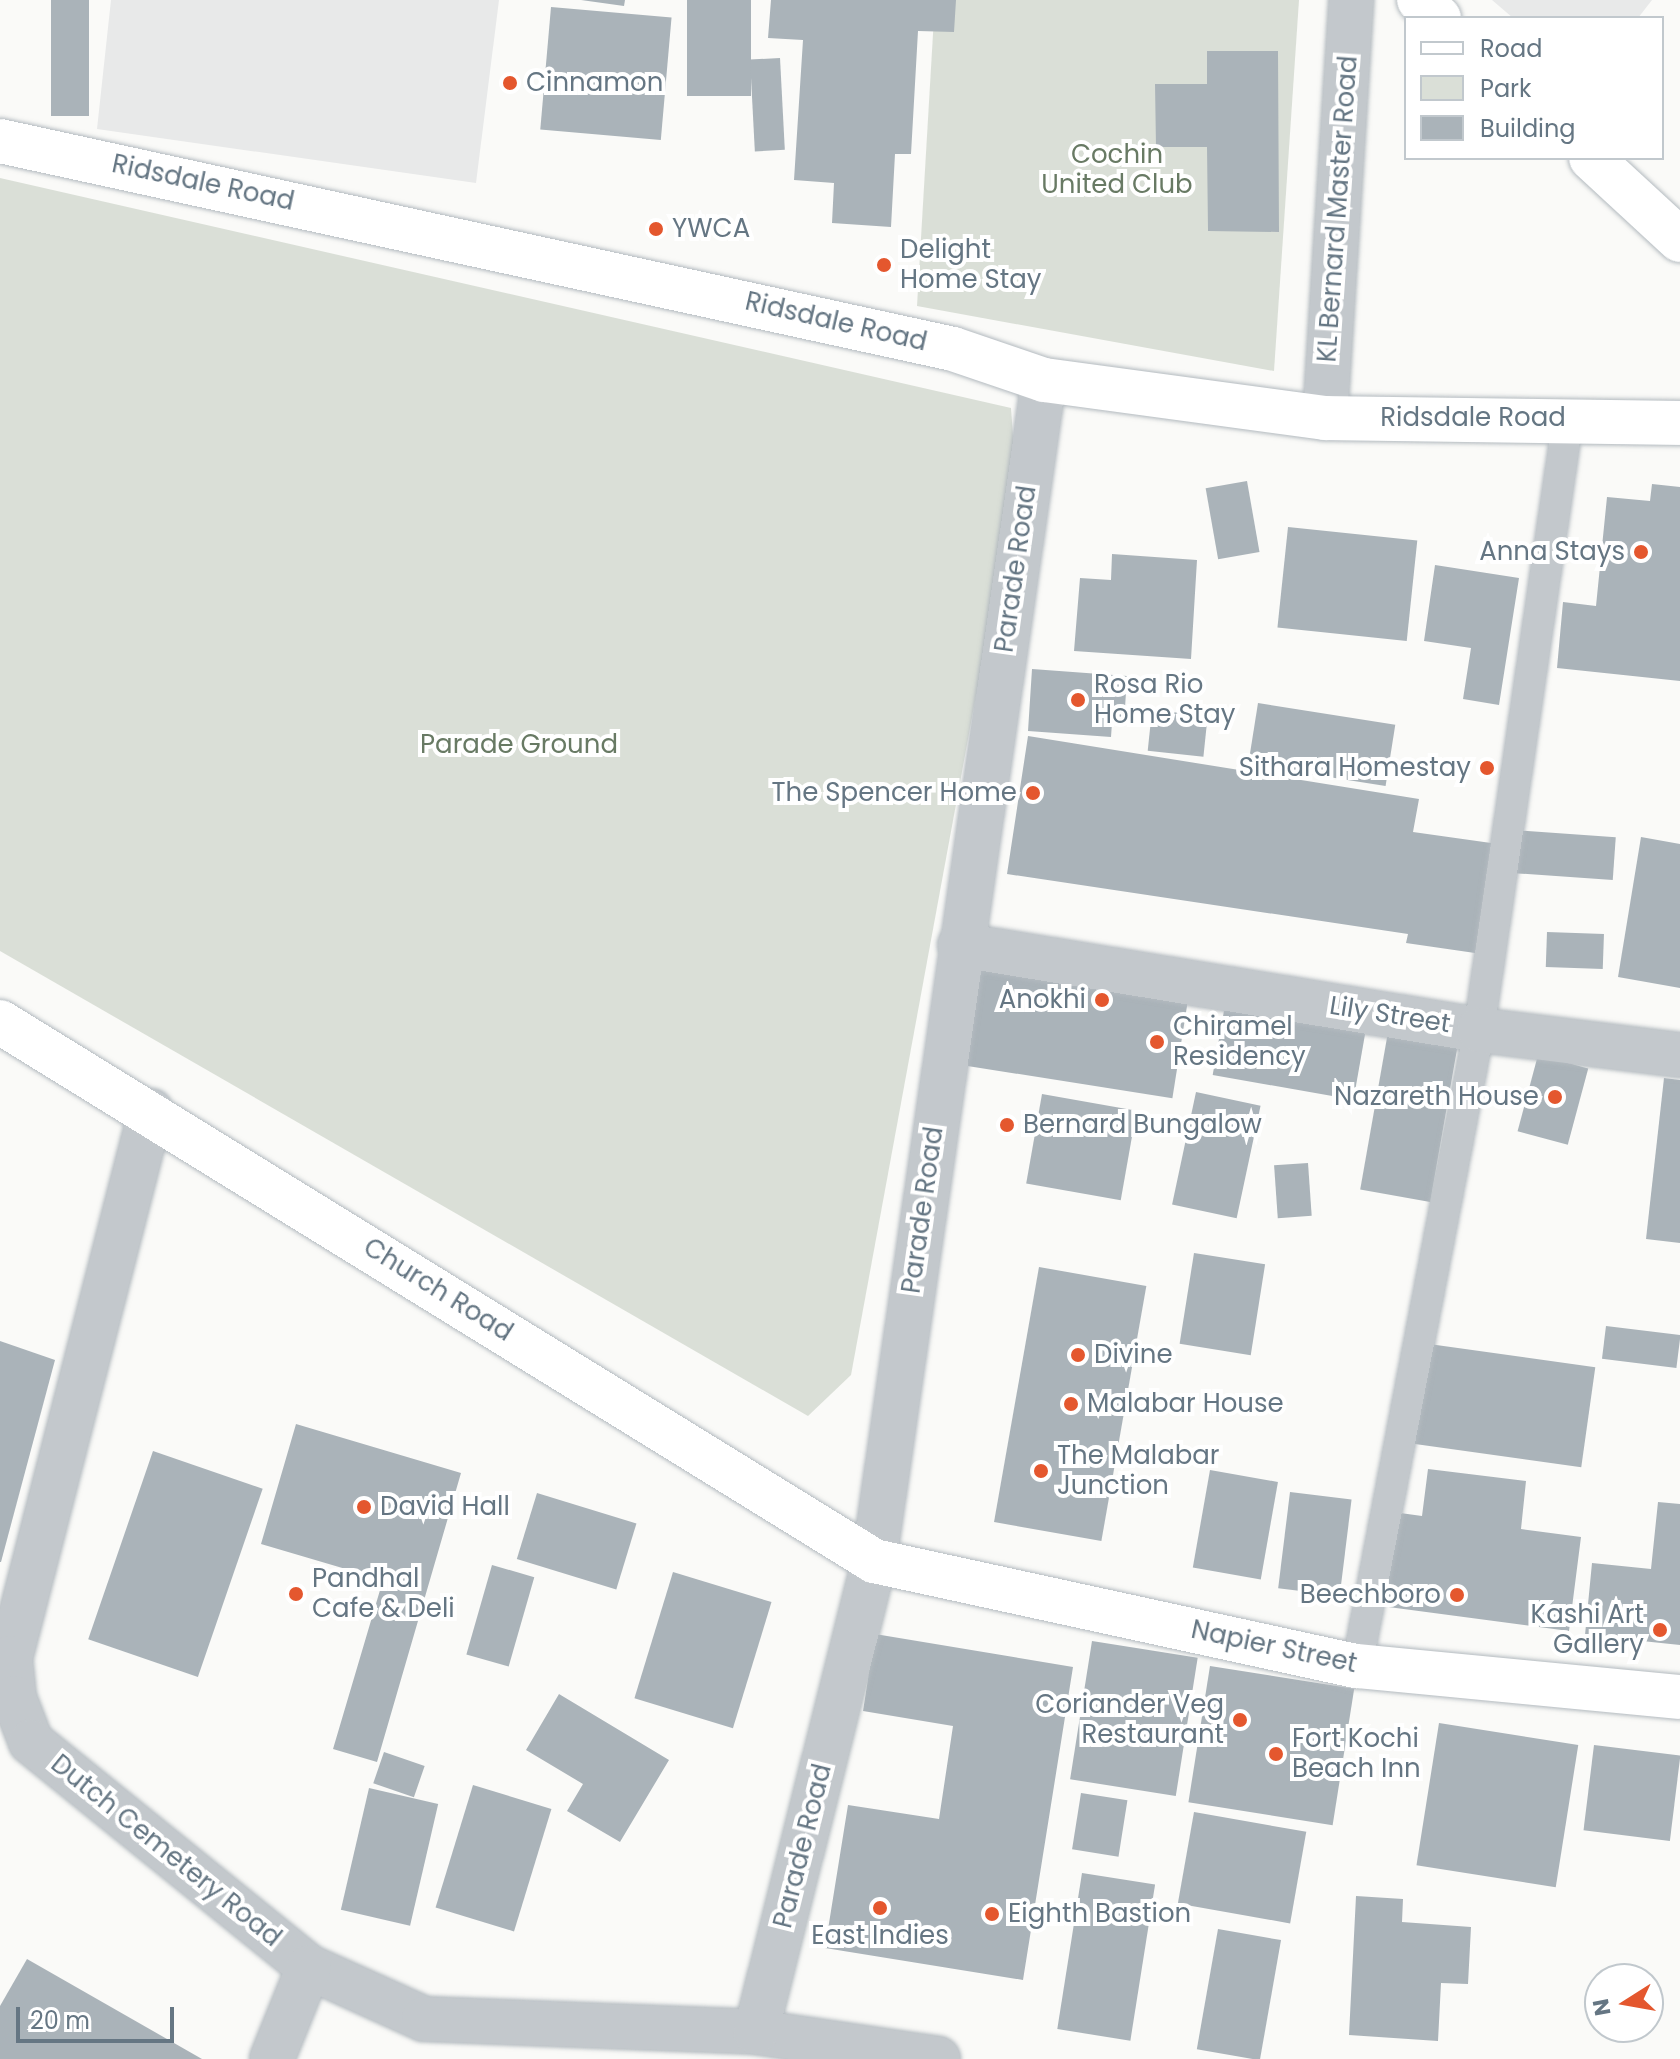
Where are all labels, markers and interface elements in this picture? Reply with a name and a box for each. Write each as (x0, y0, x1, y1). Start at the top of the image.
legend (1404, 16, 1664, 160)
text: Road (1480, 32, 1542, 65)
street label: KL Bernard Master Road (1312, 55, 1364, 363)
place label: Cinnamon (526, 67, 663, 99)
text: Park (1480, 72, 1531, 105)
marker: Cinnamon (501, 74, 519, 92)
text: Building (1480, 112, 1576, 145)
park label: Cochin United Club (1041, 139, 1193, 200)
street label: Ridsdale Road (109, 148, 297, 218)
place label: YWCA (672, 213, 750, 245)
marker: YWCA (647, 220, 665, 238)
place label: Delight Home Stay (900, 234, 1041, 296)
marker: Delight Home Stay (875, 256, 893, 274)
street label: Ridsdale Road (742, 286, 930, 358)
street label: Ridsdale Road (1380, 402, 1566, 434)
street label: Parade Road (989, 484, 1043, 654)
place label: Anna Stays (1479, 536, 1625, 568)
marker: Anna Stays (1632, 543, 1650, 561)
place label: Rosa Rio Home Stay (1094, 669, 1235, 730)
marker: Rosa Rio Home Stay (1069, 691, 1087, 709)
park label: Parade Ground (420, 729, 618, 761)
place label: Sithara Homestay (1239, 752, 1471, 784)
marker: Sithara Homestay (1478, 759, 1496, 777)
place label: The Spencer Home (772, 777, 1017, 809)
marker: The Spencer Home (1024, 784, 1042, 802)
place label: Anokhi (999, 984, 1086, 1016)
street label: Lily Street (1327, 990, 1453, 1040)
marker: Anokhi (1093, 991, 1111, 1009)
place label: Chiramel Residency (1173, 1011, 1306, 1072)
marker: Chiramel Residency (1148, 1033, 1166, 1051)
place label: Nazareth House (1334, 1081, 1539, 1113)
marker: Nazareth House (1546, 1088, 1564, 1106)
place label: Bernard Bungalow (1023, 1109, 1262, 1141)
marker: Bernard Bungalow (998, 1116, 1016, 1134)
street label: Parade Road (896, 1125, 950, 1295)
street label: Church Road (358, 1232, 518, 1348)
place label: Divine (1094, 1339, 1173, 1371)
marker: Divine (1069, 1346, 1087, 1364)
place label: Malabar House (1087, 1388, 1284, 1420)
marker: Malabar House (1062, 1395, 1080, 1413)
place label: The Malabar Junction (1057, 1440, 1220, 1502)
marker: The Malabar Junction (1032, 1462, 1050, 1480)
place label: David Hall (380, 1491, 510, 1523)
marker: David Hall (355, 1498, 373, 1516)
place label: Pandhal Cafe & Deli (312, 1563, 455, 1624)
place label: Beechboro (1300, 1579, 1441, 1611)
marker: Pandhal Cafe & Deli (287, 1585, 305, 1603)
marker: Beechboro (1448, 1586, 1466, 1604)
place label: Kashi Art Gallery (1531, 1599, 1644, 1660)
street label: Napier Street (1188, 1614, 1360, 1680)
marker: Kashi Art Gallery (1651, 1621, 1669, 1639)
place label: Coriander Veg Restaurant (1035, 1689, 1224, 1750)
marker: Coriander Veg Restaurant (1231, 1711, 1249, 1729)
place label: Fort Kochi Beach Inn (1292, 1723, 1421, 1784)
marker: Fort Kochi Beach Inn (1267, 1745, 1285, 1763)
street label: Dutch Cemetery Road (45, 1748, 287, 1954)
street label: Parade Road (768, 1761, 838, 1931)
place label: Eighth Bastion (1008, 1898, 1191, 1930)
marker: East Indies (871, 1899, 889, 1917)
marker: Eighth Bastion (983, 1905, 1001, 1923)
place label: East Indies (811, 1920, 949, 1952)
north arrow (1584, 1963, 1664, 2043)
scale bar (20, 1991, 178, 2041)
text: N (1585, 1996, 1619, 2018)
text: 20 m (30, 2004, 90, 2037)

